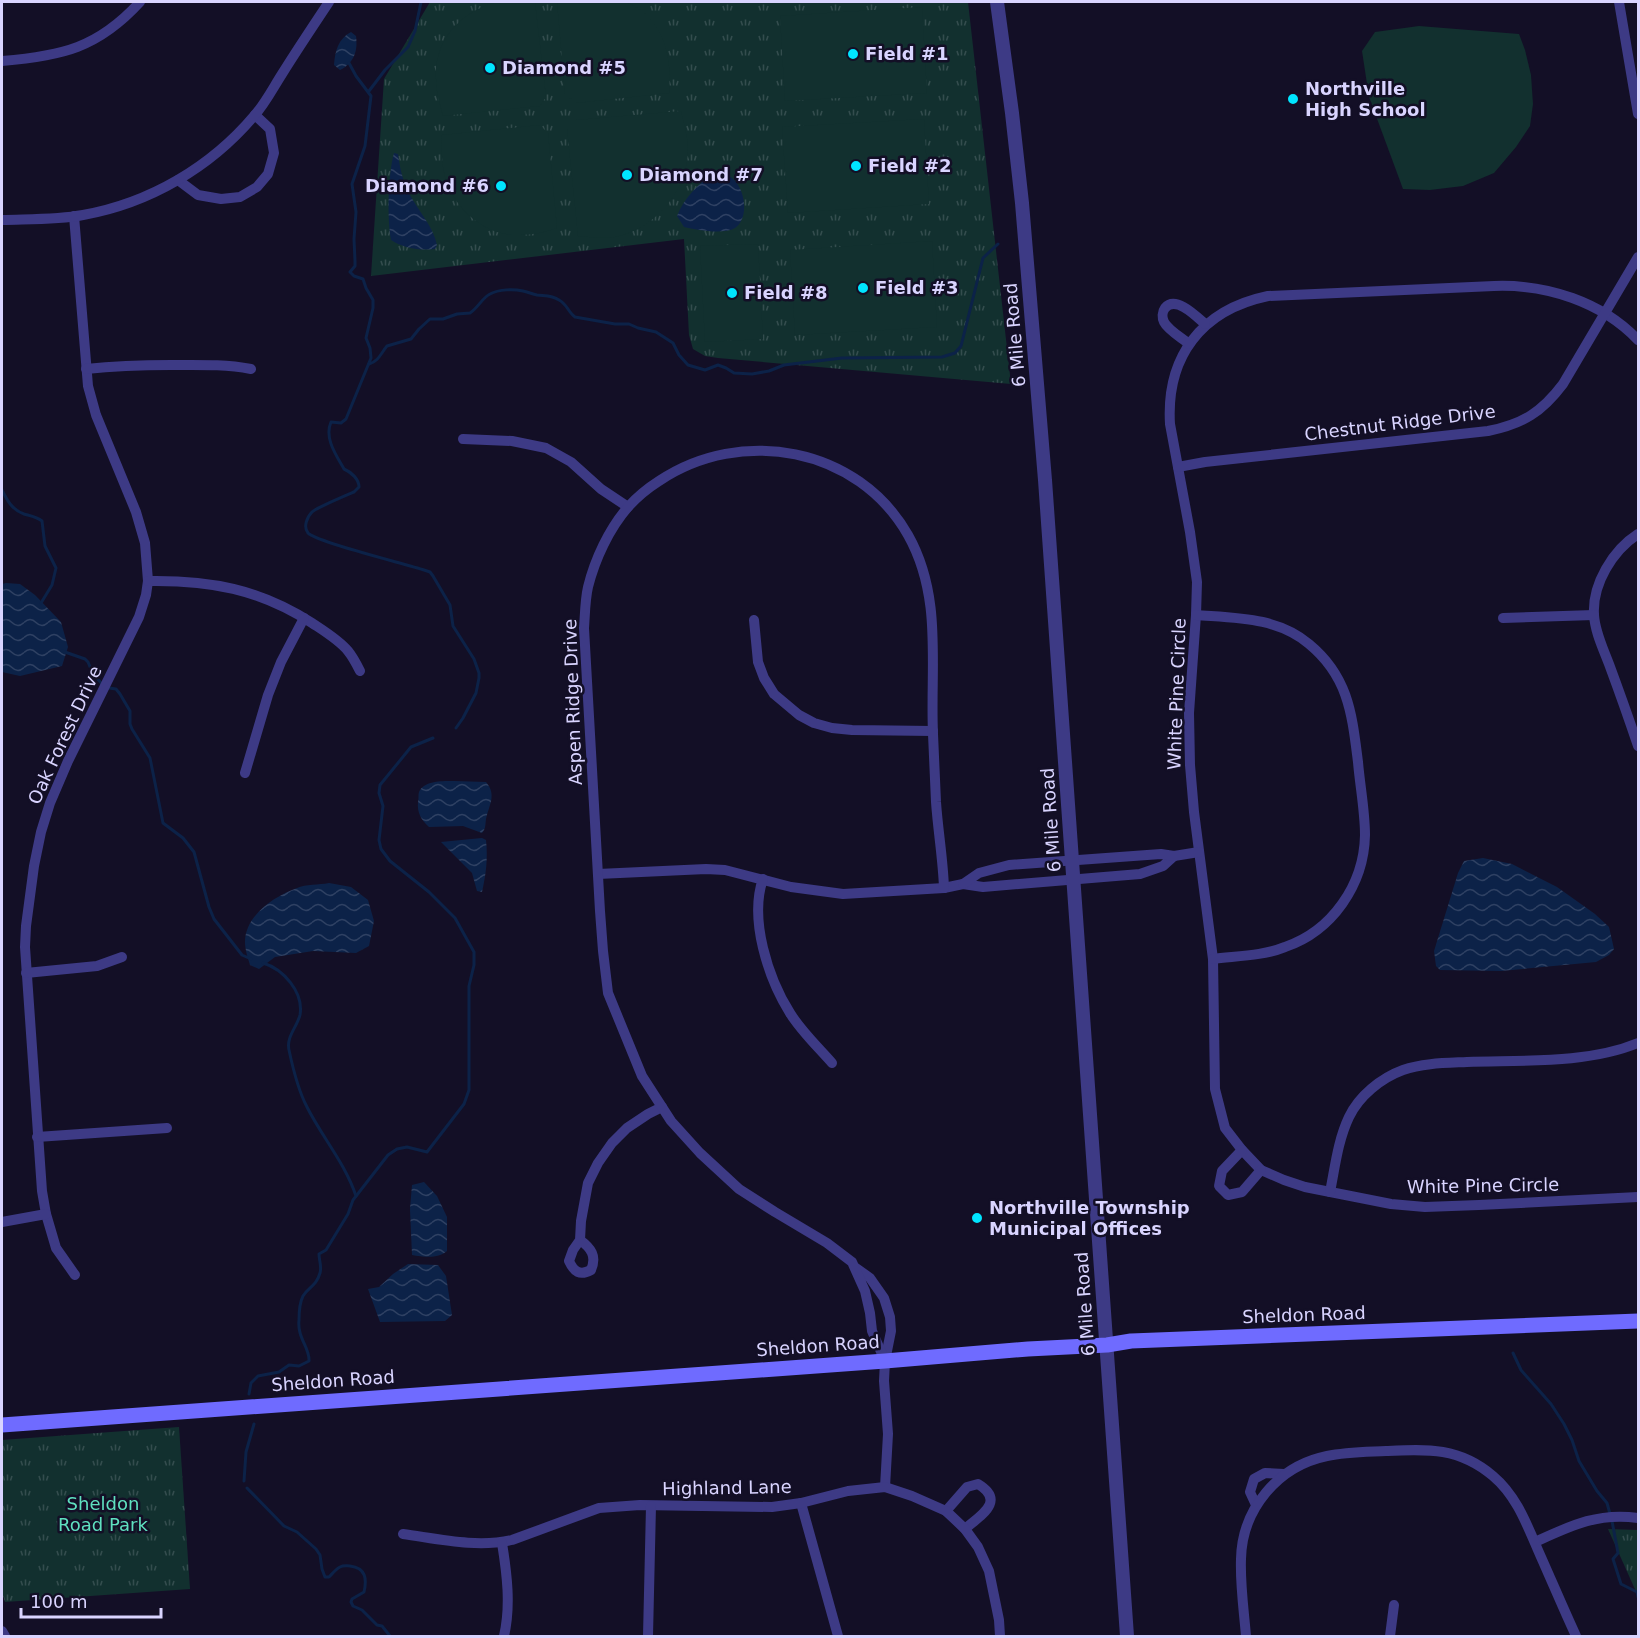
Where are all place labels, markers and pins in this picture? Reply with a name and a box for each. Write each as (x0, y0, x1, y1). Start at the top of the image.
place label: Field #1 (865, 43, 949, 64)
marker: Field #1 (846, 47, 860, 61)
place label: Diamond #5 (502, 57, 626, 78)
marker: Diamond #5 (483, 61, 497, 75)
place label: Northville High School (1305, 78, 1426, 120)
marker: Northville High School (1286, 92, 1300, 106)
place label: Field #2 (868, 155, 952, 176)
marker: Field #2 (849, 159, 863, 173)
place label: Diamond #7 (639, 164, 763, 185)
marker: Diamond #7 (620, 168, 634, 182)
place label: Diamond #6 (365, 175, 489, 196)
marker: Diamond #6 (494, 179, 508, 193)
place label: Field #3 (875, 277, 959, 298)
marker: Field #3 (856, 281, 870, 295)
place label: Field #8 (744, 282, 828, 303)
marker: Field #8 (725, 286, 739, 300)
place label: Northville Township Municipal Offices (989, 1197, 1190, 1239)
marker: Northville Township Municipal Offices (970, 1211, 984, 1225)

